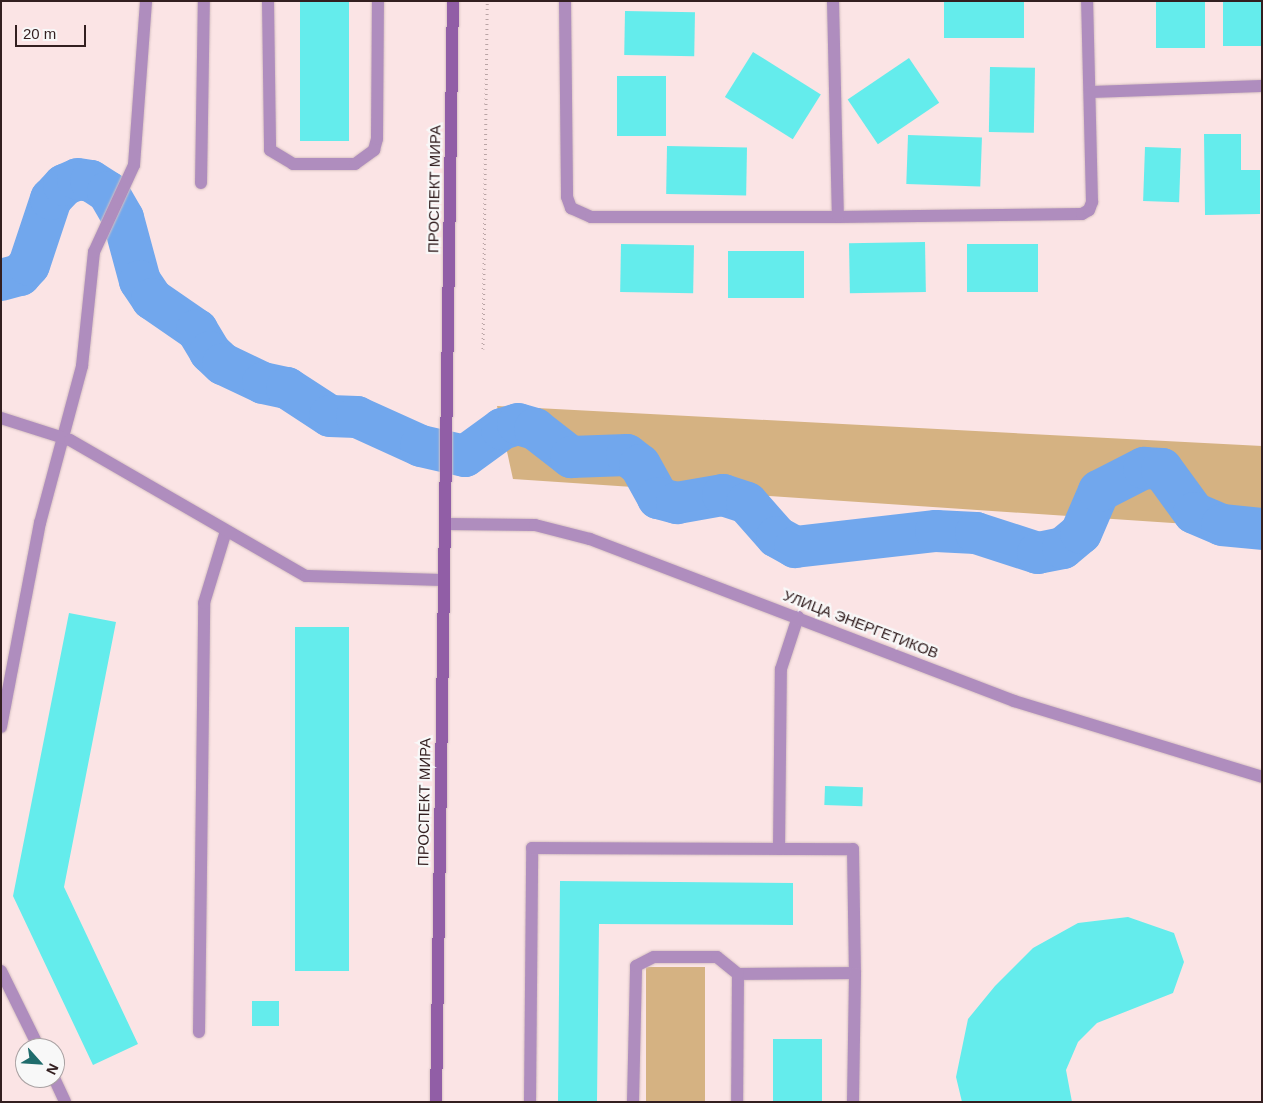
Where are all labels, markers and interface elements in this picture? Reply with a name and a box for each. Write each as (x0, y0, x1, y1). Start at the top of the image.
scale bar (18, 15, 89, 47)
text: 20 m (23, 25, 56, 42)
street label: ПРОСПЕКТ МИРА (424, 125, 444, 253)
street label: УЛИЦА ЭНЕРГЕТИКОВ (781, 586, 941, 662)
street label: ПРОСПЕКТ МИРА (414, 738, 434, 866)
north arrow (15, 1038, 65, 1088)
text: N (43, 1061, 62, 1077)

